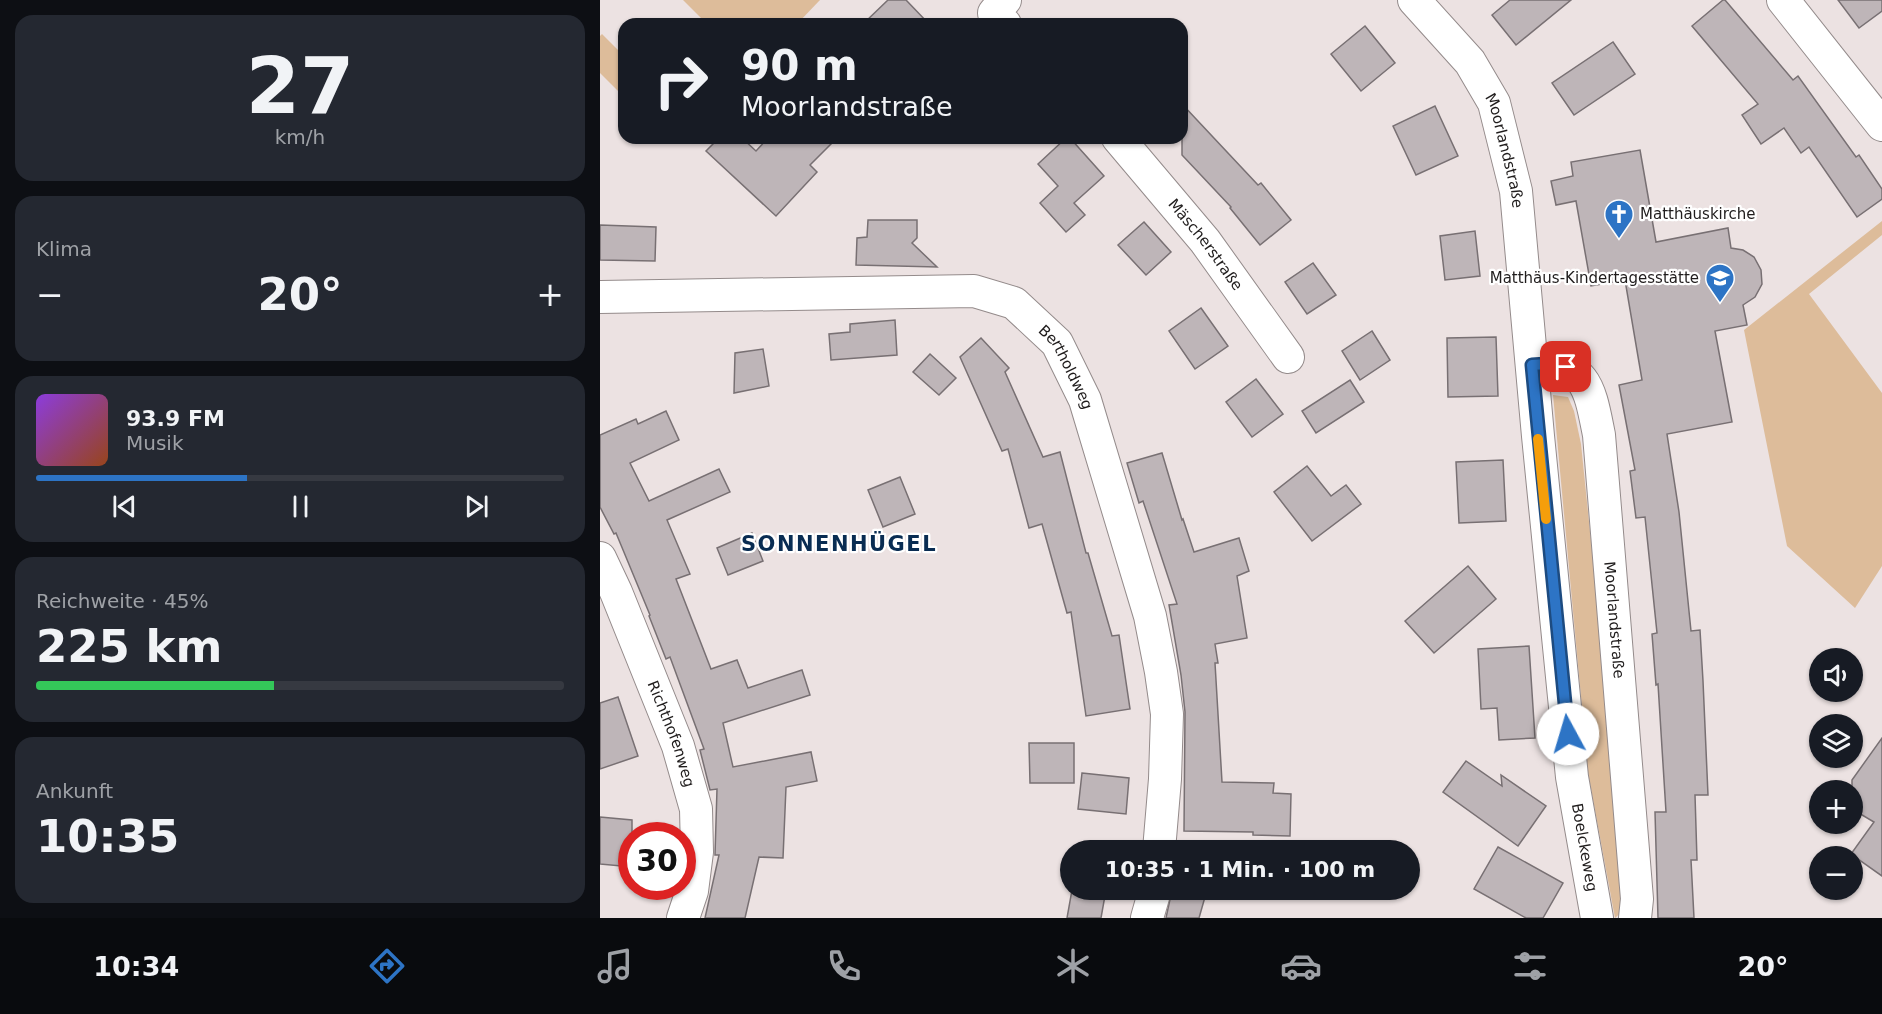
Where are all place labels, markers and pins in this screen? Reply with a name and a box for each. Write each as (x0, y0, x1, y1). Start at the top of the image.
church icon: Matthäuskirche (1603, 198, 1635, 240)
place label: Matthäuskirche (1640, 205, 1756, 223)
school or university icon: Matthäus-Kindertagesstätte (1704, 262, 1736, 304)
place label: Matthäus-Kindertagesstätte (1490, 269, 1699, 287)
pin (1540, 341, 1591, 392)

